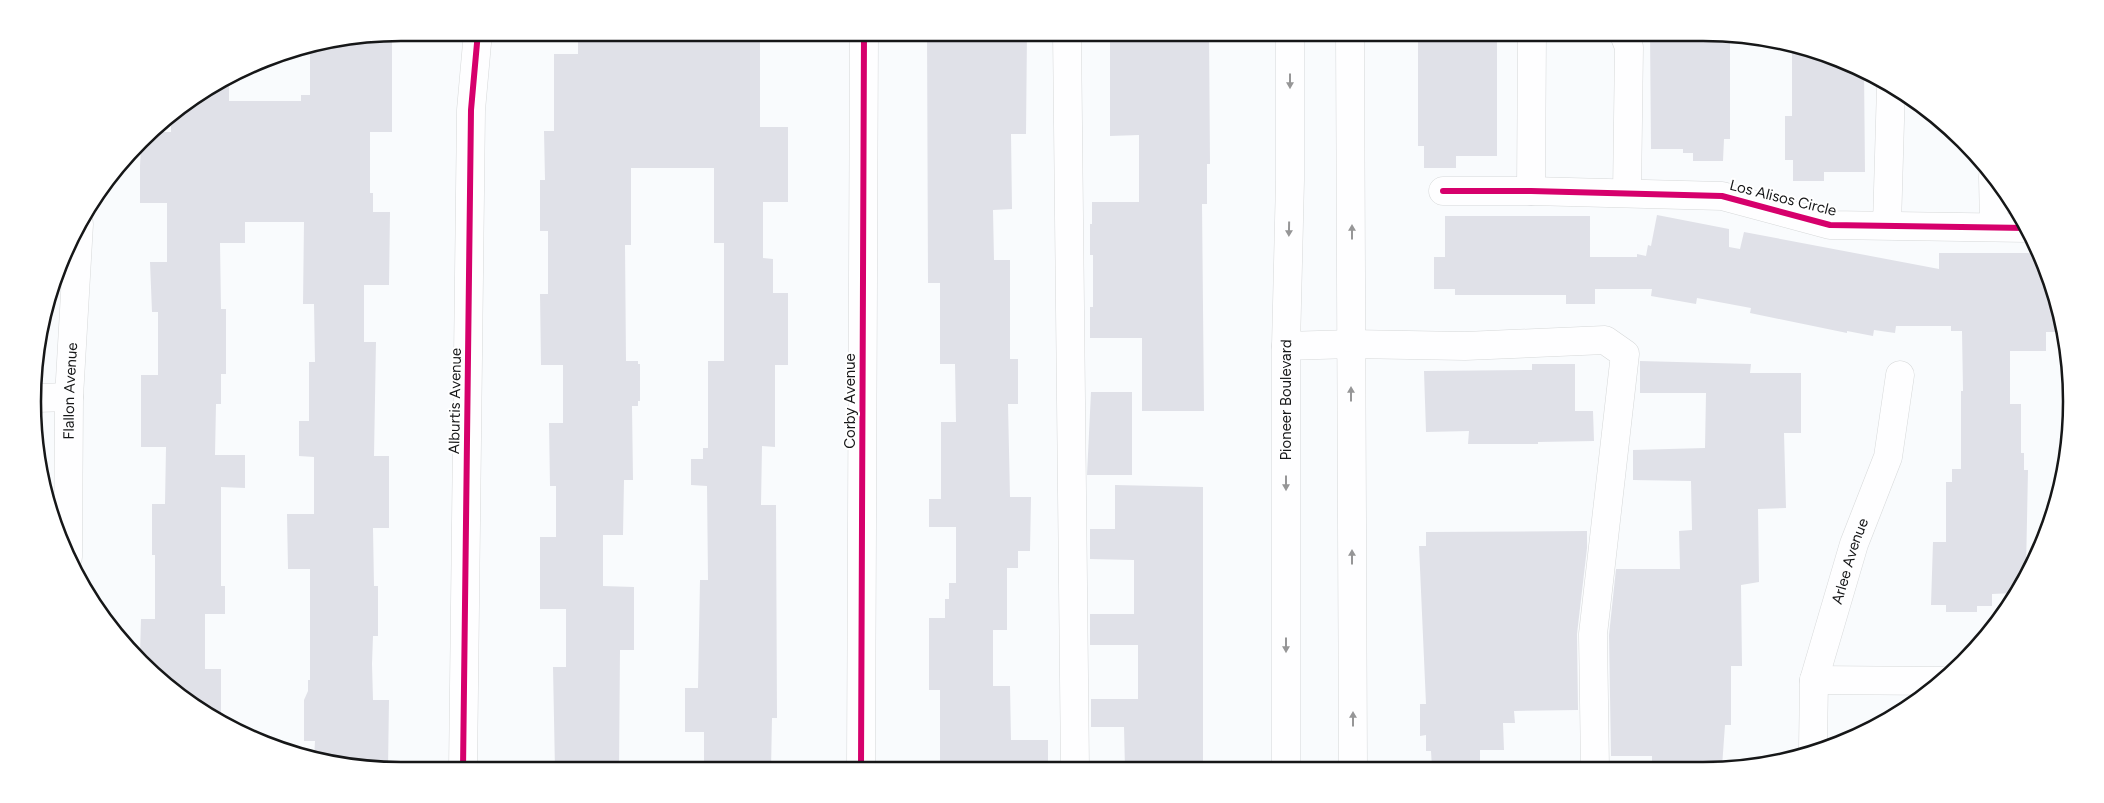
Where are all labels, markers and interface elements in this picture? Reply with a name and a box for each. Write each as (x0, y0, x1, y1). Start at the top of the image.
one-way arrow (1286, 73, 1294, 89)
street label: Los Alisos Circle (1728, 176, 1838, 220)
one-way arrow (1284, 221, 1292, 237)
one-way arrow (1348, 224, 1356, 240)
street label: Pioneer Boulevard (1277, 339, 1295, 461)
street label: Flallon Avenue (60, 342, 81, 440)
street label: Alburtis Avenue (445, 348, 465, 454)
street label: Corby Avenue (841, 353, 859, 449)
one-way arrow (1347, 386, 1355, 402)
one-way arrow (1282, 475, 1290, 491)
street label: Arlee Avenue (1828, 516, 1872, 606)
one-way arrow (1348, 549, 1356, 565)
one-way arrow (1282, 637, 1290, 653)
one-way arrow (1349, 711, 1357, 727)

